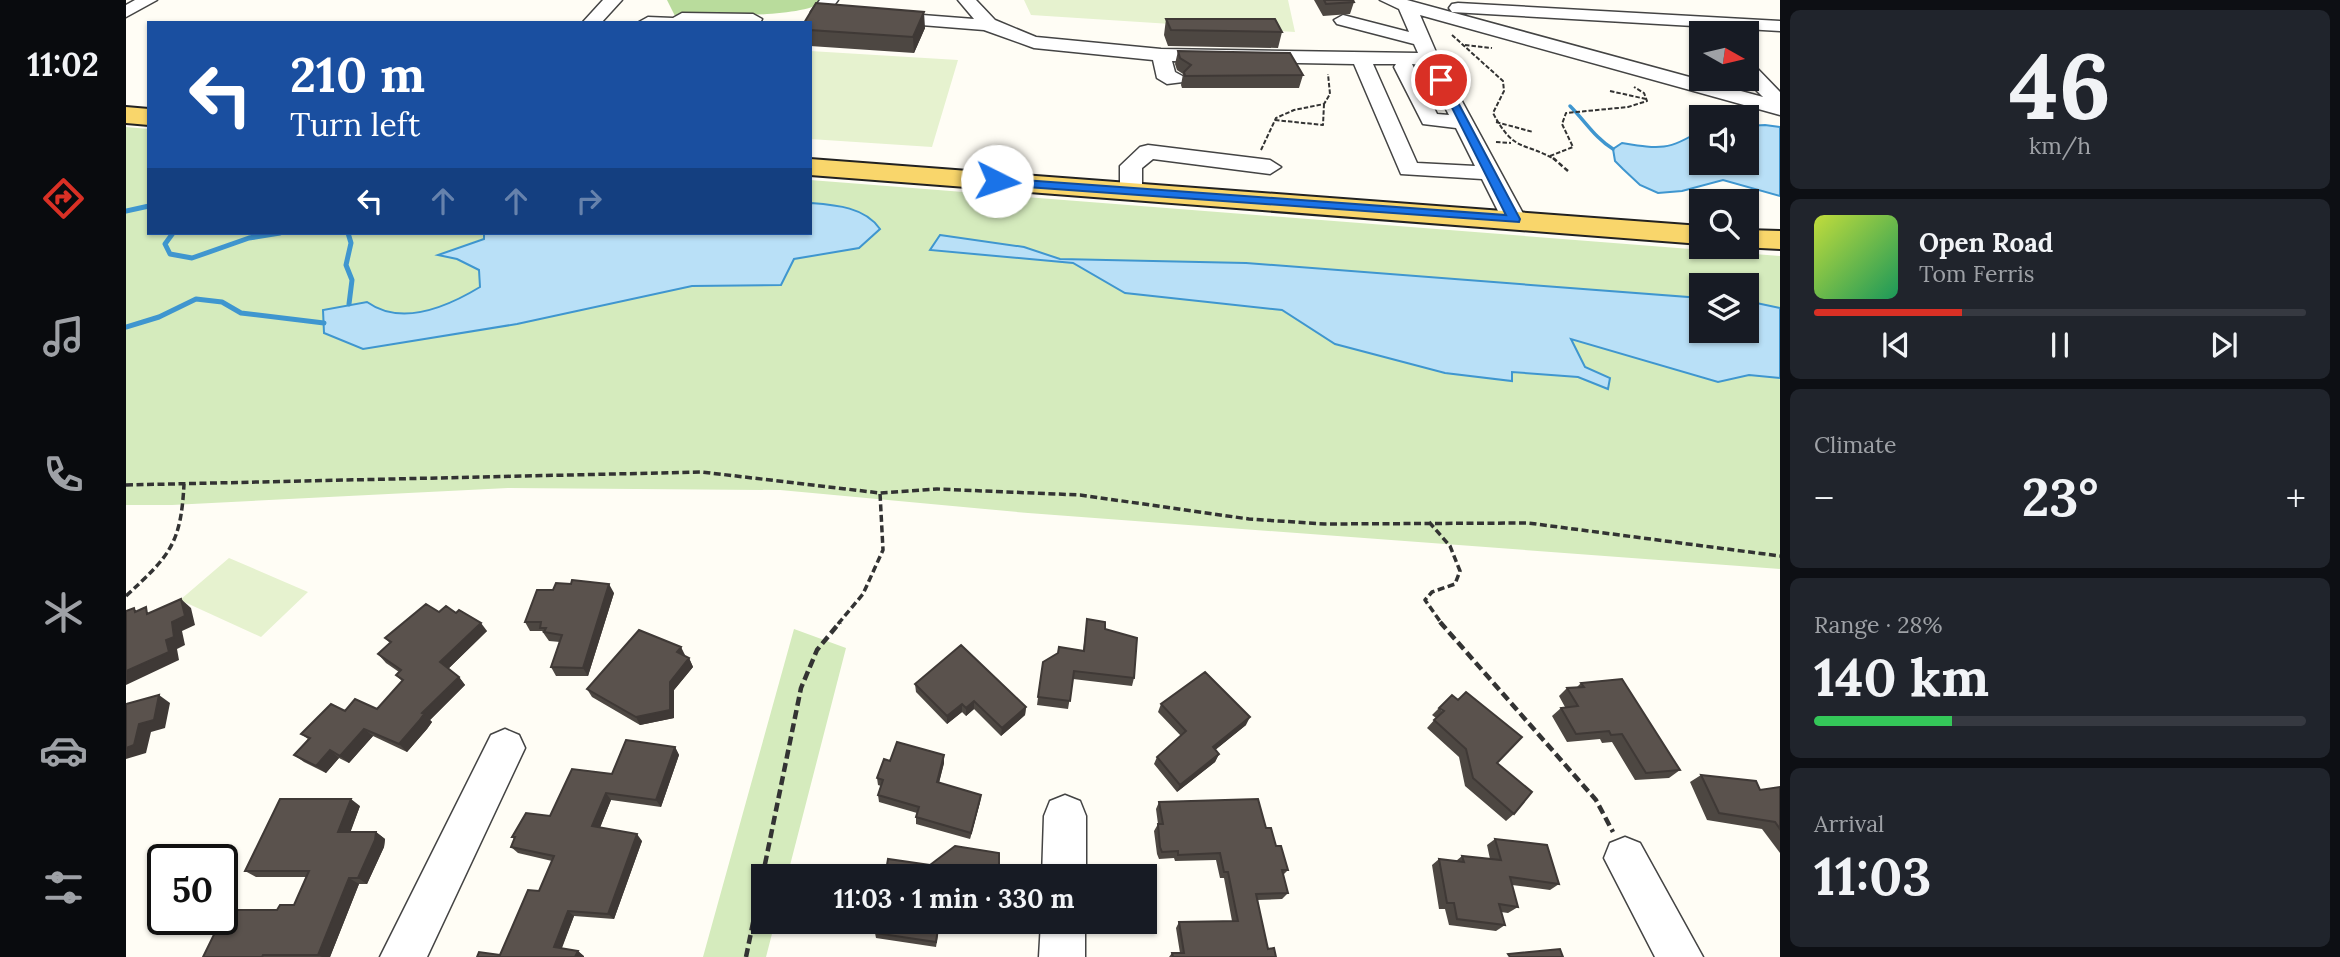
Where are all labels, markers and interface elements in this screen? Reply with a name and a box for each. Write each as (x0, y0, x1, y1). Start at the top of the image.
north arrow (1689, 21, 1759, 91)
map controls (1689, 21, 1759, 343)
text: 46 (2009, 27, 2111, 144)
text: 210 m (290, 43, 425, 105)
text: 11:02 (27, 44, 99, 85)
icon: left (175, 49, 266, 140)
pin (1411, 50, 1471, 110)
icon: arrive (1422, 61, 1460, 99)
text: Turn left (290, 104, 420, 145)
button: sound (1689, 105, 1759, 175)
text: km/h (2029, 131, 2091, 160)
position arrow (960, 144, 1034, 218)
icon: directions (39, 174, 88, 223)
icon: left (351, 182, 389, 220)
icon: ahead (424, 182, 462, 220)
icon: ahead (497, 182, 535, 220)
icon: right (570, 182, 608, 220)
button: search (1689, 189, 1759, 259)
text: Open Road (1919, 226, 2053, 259)
text: Tom Ferris (1919, 259, 2034, 288)
button: layers (1689, 273, 1759, 343)
icon: music (39, 312, 88, 361)
icon: previous (1877, 326, 1915, 364)
icon: pause (2041, 326, 2079, 364)
icon: next (2205, 326, 2243, 364)
text: Climate (1814, 430, 1896, 459)
icon: phone (39, 450, 88, 499)
text: 23° (2022, 464, 2098, 530)
text: − (1814, 474, 1834, 522)
text: + (2286, 474, 2306, 522)
icon: climate (39, 588, 88, 637)
text: Range · 28% (1814, 610, 1942, 639)
text: 140 km (1814, 644, 1989, 710)
icon: car (39, 726, 88, 775)
text: Arrival (1814, 809, 1884, 838)
text: 11:03 (1814, 843, 1931, 909)
speed limit sign: 50 (147, 844, 238, 935)
icon: filters (39, 863, 88, 912)
text: 11:03 · 1 min · 330 m (834, 882, 1074, 915)

